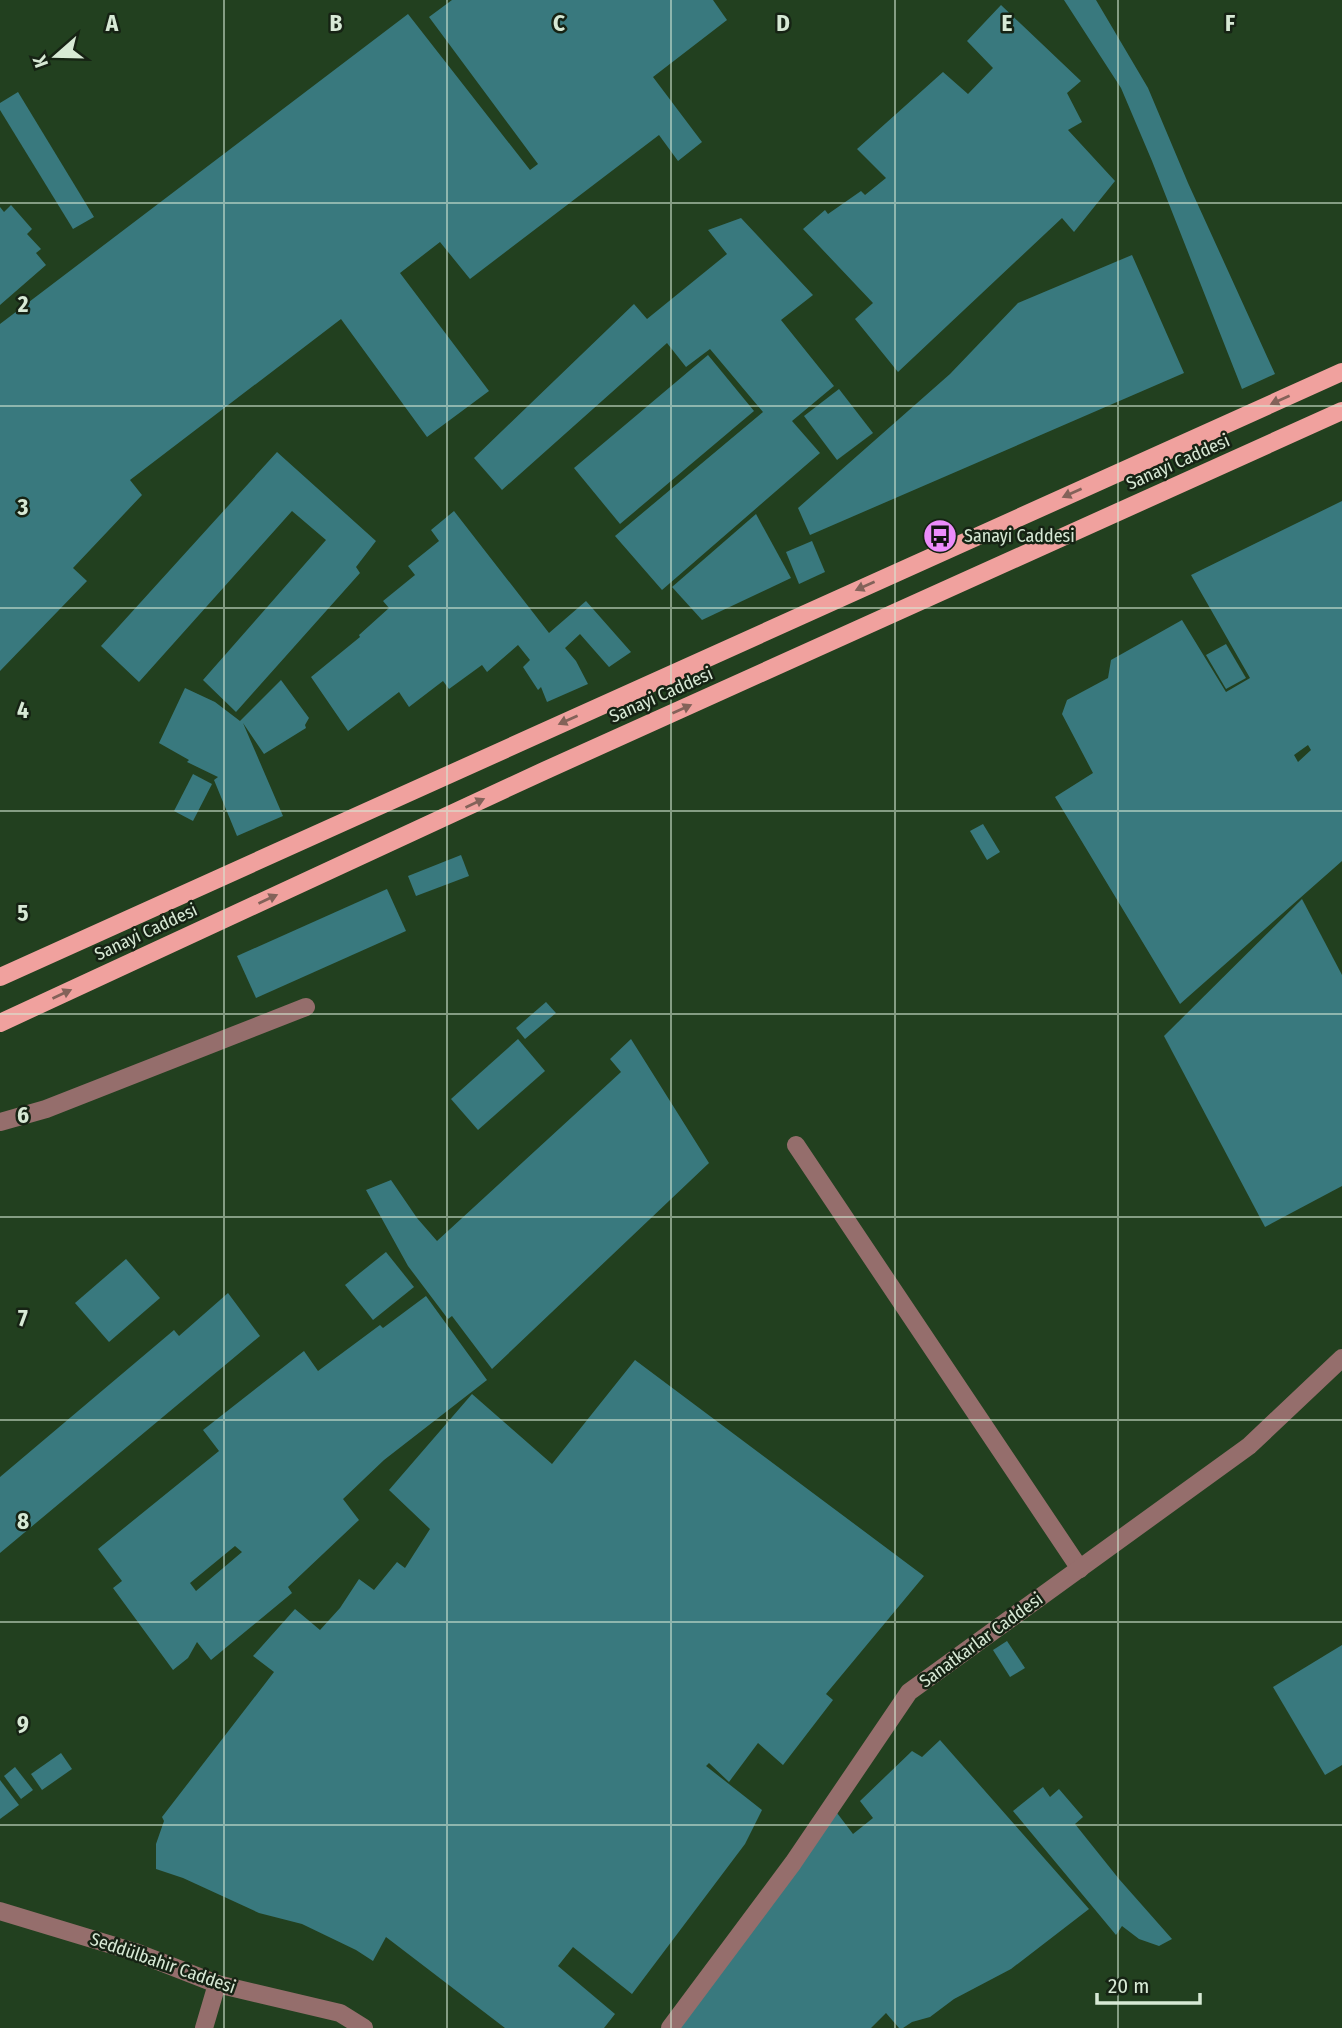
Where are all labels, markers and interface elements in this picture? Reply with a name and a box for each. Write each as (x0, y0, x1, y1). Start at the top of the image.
text: A (105, 9, 119, 37)
text: B (330, 9, 343, 37)
text: C (553, 9, 565, 37)
text: D (776, 9, 790, 37)
text: E (1002, 9, 1013, 37)
text: F (1225, 9, 1235, 37)
north arrow (21, 21, 91, 91)
text: K (27, 52, 53, 71)
text: 2 (17, 290, 29, 318)
one-way arrow (1270, 394, 1290, 406)
street label: Sanayi Caddesi (1123, 429, 1233, 495)
one-way arrow (1062, 487, 1082, 499)
text: 3 (17, 493, 29, 521)
bus stop icon: Sanayi̇ Caddesi̇ (921, 517, 959, 555)
place label: Sanayi̇ Caddesi̇ (964, 525, 1075, 547)
one-way arrow (855, 580, 875, 592)
street label: Sanayi Caddesi (606, 662, 716, 728)
text: 4 (17, 696, 29, 724)
one-way arrow (672, 703, 692, 715)
one-way arrow (558, 714, 578, 726)
one-way arrow (465, 797, 485, 809)
one-way arrow (258, 893, 278, 905)
text: 5 (17, 899, 29, 927)
street label: Sanayi Caddesi (91, 899, 201, 965)
one-way arrow (52, 989, 72, 1000)
text: 6 (17, 1101, 29, 1129)
text: 7 (18, 1304, 28, 1332)
text: 8 (17, 1507, 29, 1535)
street label: Sanatkarlar Caddesi (915, 1588, 1047, 1692)
text: 9 (17, 1710, 29, 1738)
street label: Seddülbahir Caddesi (87, 1928, 239, 1998)
scale bar (1097, 1962, 1200, 2006)
text: 20 m (1108, 1973, 1149, 1999)

